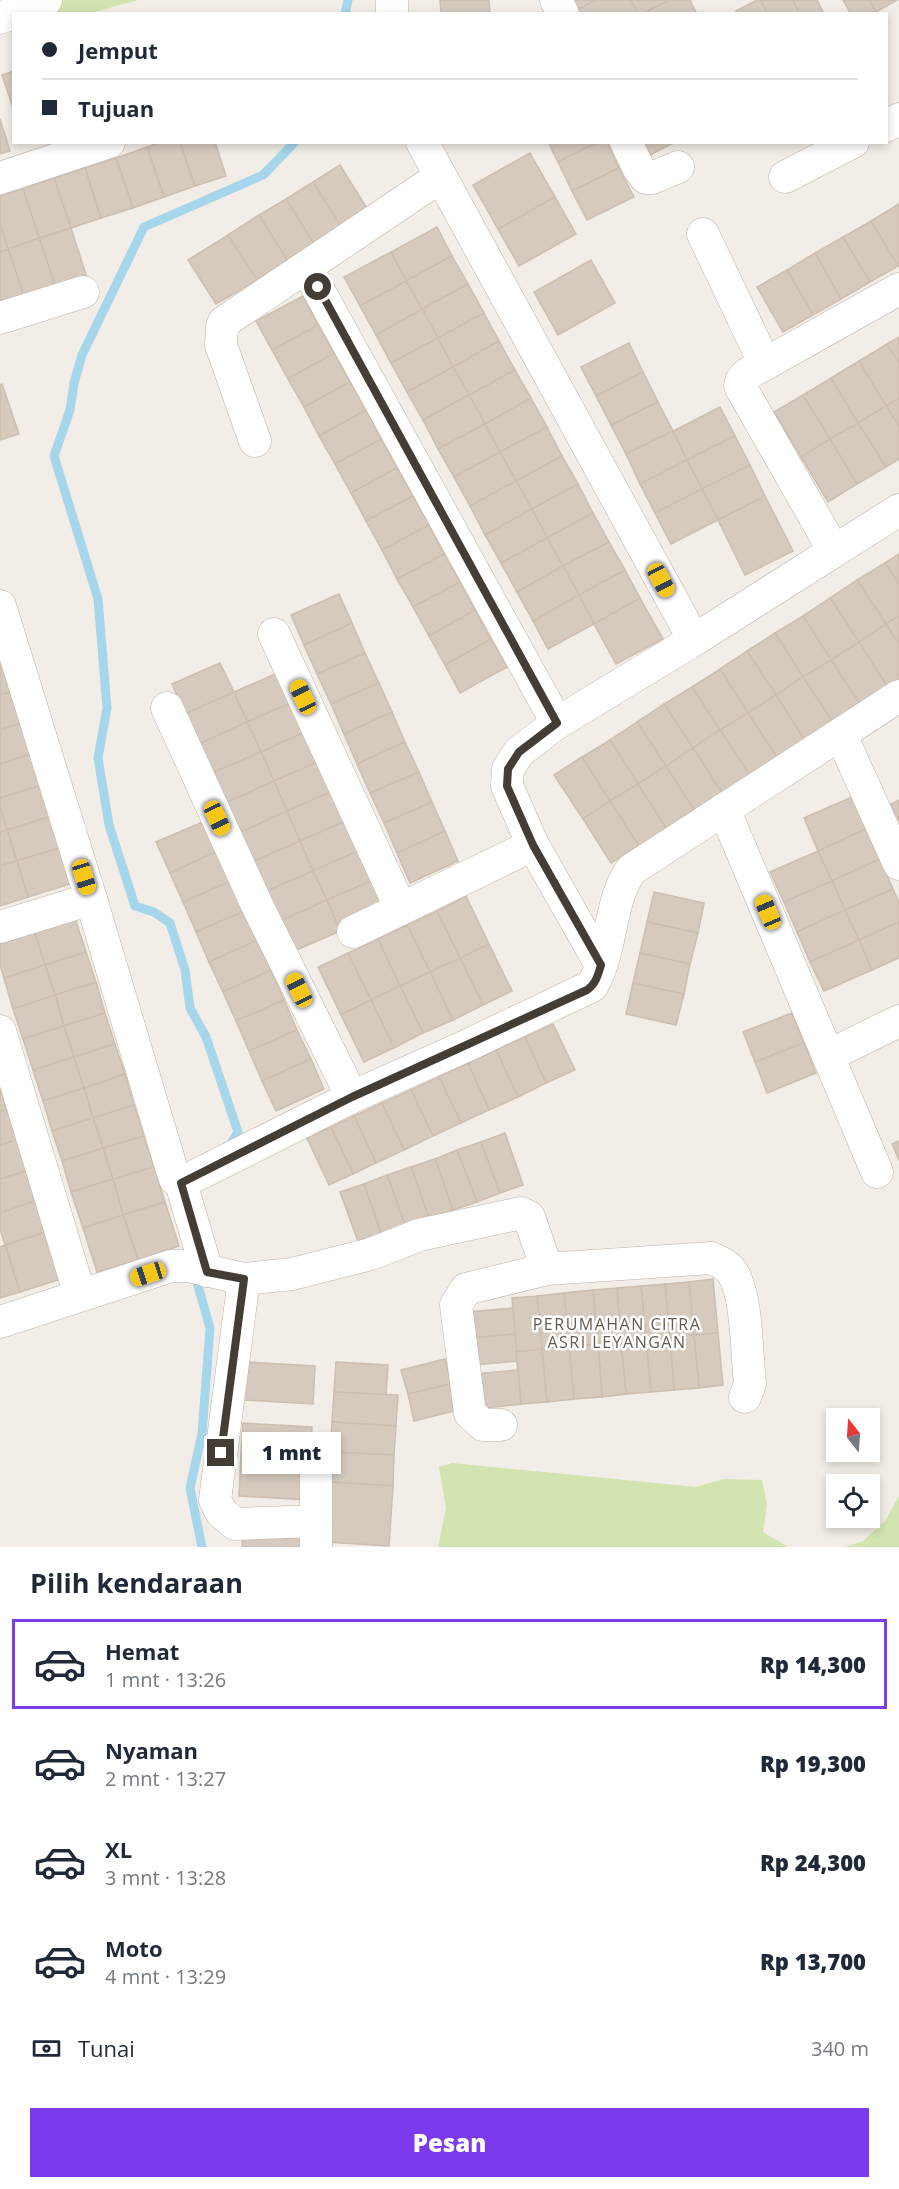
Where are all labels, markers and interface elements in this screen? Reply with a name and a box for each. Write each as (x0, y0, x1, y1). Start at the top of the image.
text: Jemput (78, 35, 158, 65)
text: Tujuan (78, 93, 154, 123)
route start (304, 273, 331, 300)
car (645, 560, 677, 600)
car (287, 677, 319, 717)
car (201, 798, 233, 838)
car (70, 857, 98, 897)
car (753, 892, 783, 932)
car (283, 970, 315, 1010)
car (128, 1260, 168, 1288)
district label: PERUMAHAN CITRA ASRI LEYANGAN (533, 1313, 701, 1353)
north arrow (826, 1408, 880, 1462)
map controls (826, 1408, 880, 1528)
callout: 1 mnt (242, 1432, 341, 1474)
route end (207, 1439, 234, 1466)
text: 1 mnt (262, 1439, 321, 1466)
button: locate (826, 1474, 880, 1528)
text: Pilih kendaraan (30, 1564, 243, 1601)
text: Hemat (105, 1636, 179, 1666)
icon: car (33, 1637, 87, 1691)
text: Rp 14,300 (760, 1649, 866, 1679)
text: 1 mnt · 13:26 (105, 1666, 226, 1693)
text: Nyaman (105, 1735, 198, 1765)
icon: car (33, 1736, 87, 1790)
text: Rp 19,300 (760, 1748, 866, 1778)
text: 2 mnt · 13:27 (105, 1765, 226, 1792)
text: XL (105, 1834, 132, 1864)
icon: car (33, 1835, 87, 1889)
text: Rp 24,300 (760, 1847, 866, 1877)
text: 3 mnt · 13:28 (105, 1864, 226, 1891)
text: Moto (105, 1933, 163, 1963)
icon: car (33, 1934, 87, 1988)
text: Rp 13,700 (760, 1946, 866, 1976)
text: 4 mnt · 13:29 (105, 1963, 226, 1990)
icon: cash (30, 2032, 63, 2065)
text: Tunai (78, 2033, 135, 2063)
text: 340 m (811, 2035, 869, 2062)
button: Pesan (30, 2108, 869, 2177)

